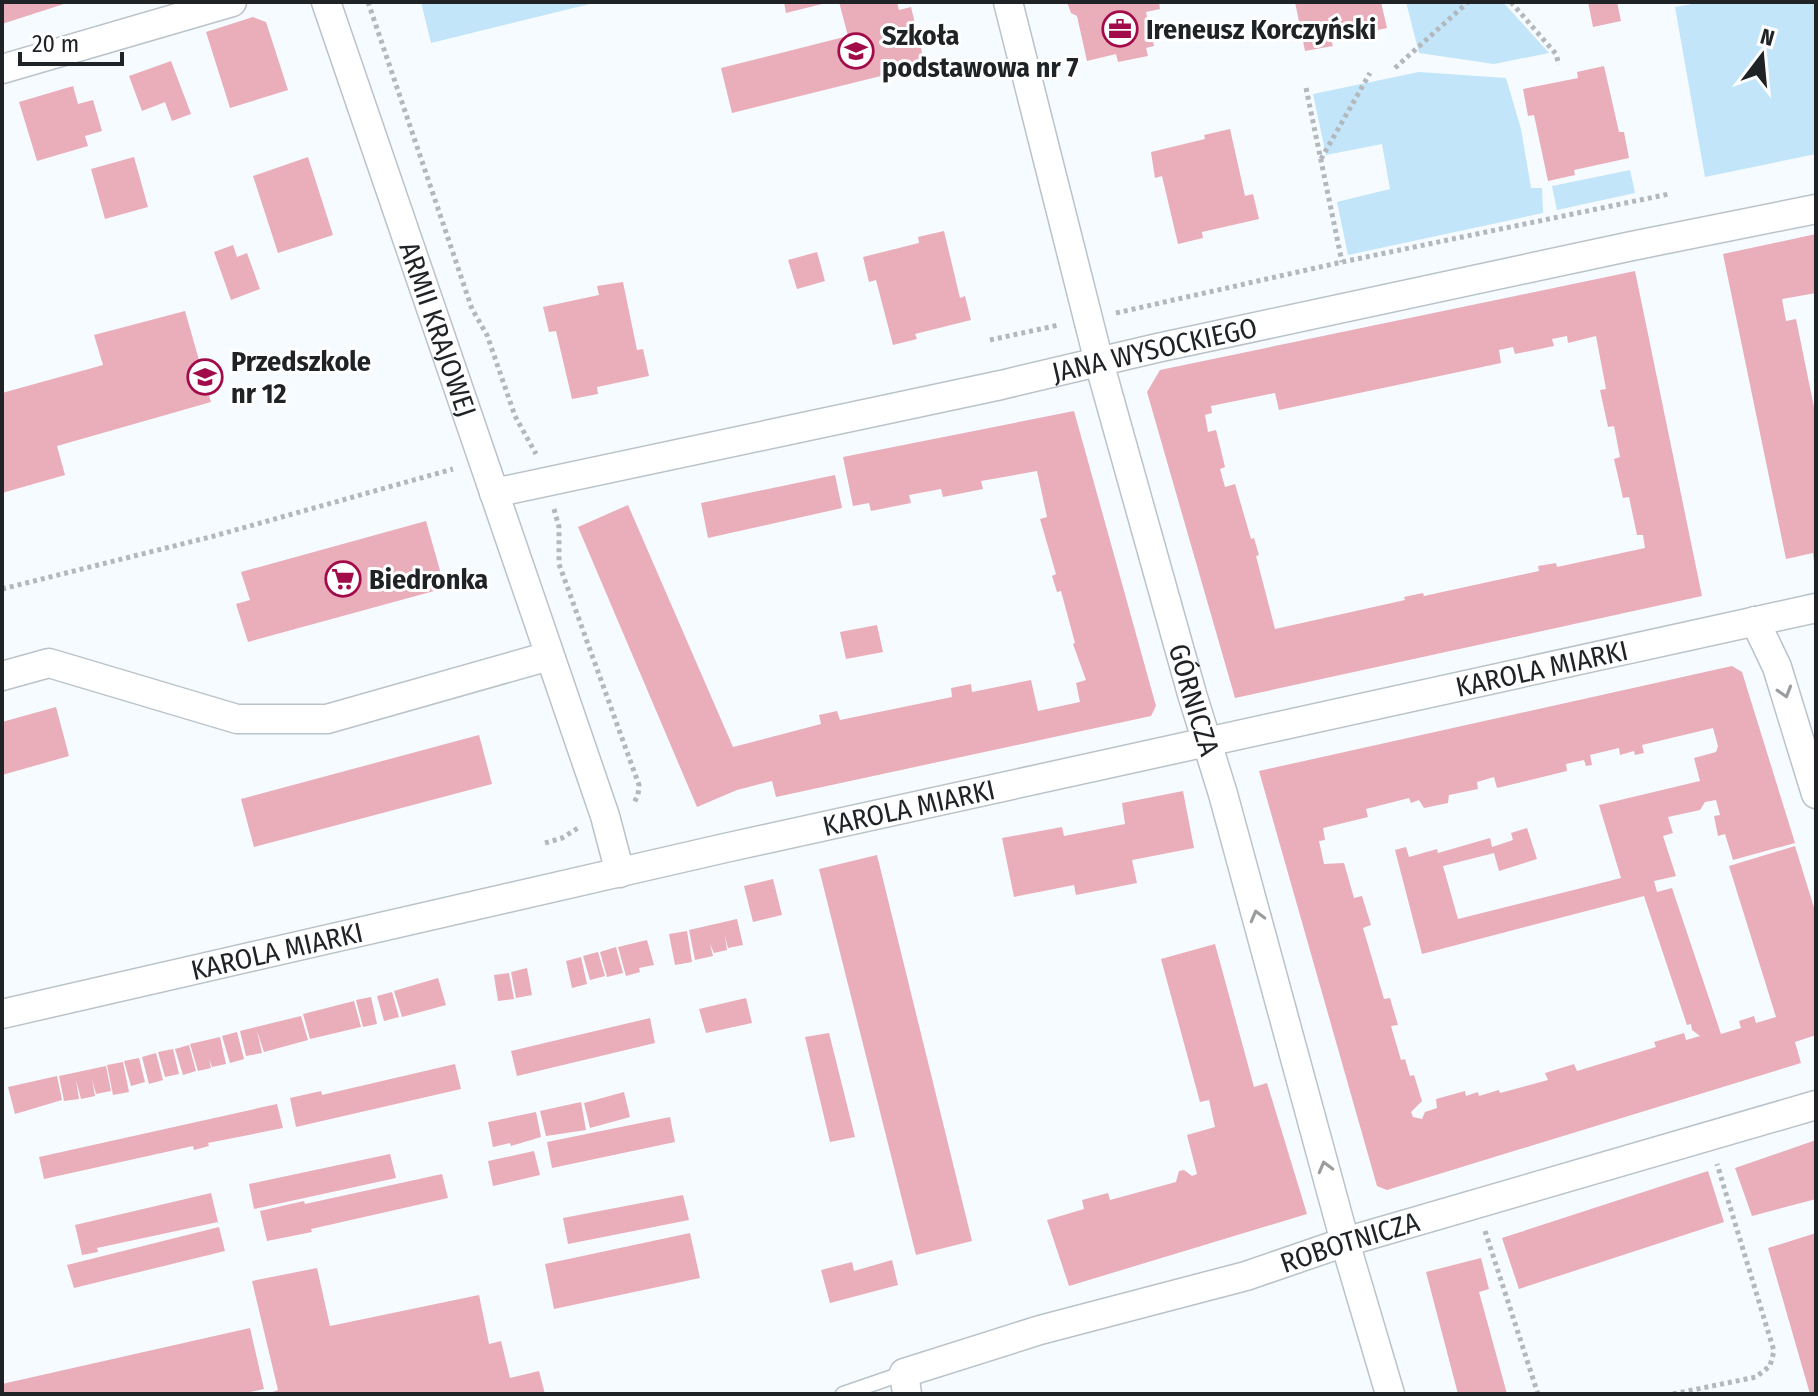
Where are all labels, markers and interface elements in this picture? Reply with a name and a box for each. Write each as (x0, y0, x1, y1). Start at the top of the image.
office icon: Ireneusz Korczyński (1101, 10, 1139, 48)
place label: Ireneusz Korczyński (1146, 13, 1376, 46)
scale bar (20, 16, 122, 66)
north arrow (1722, 16, 1802, 96)
place label: Szkoła podstawowa nr 7 (882, 19, 1078, 84)
text: N (1757, 22, 1777, 52)
text: 20 m (32, 30, 79, 58)
school or university icon: Szkoła podstawowa nr 7 (837, 32, 875, 70)
street label: ARMII KRAJOWEJ (392, 238, 483, 421)
street label: JANA WYSOCKIEGO (1049, 311, 1260, 389)
place label: Przedszkole nr 12 (231, 345, 371, 410)
school or university icon: Przedszkole nr 12 (186, 358, 224, 396)
supermarket icon: Biedronka (324, 560, 362, 598)
place label: Biedronka (369, 563, 488, 596)
street label: KAROLA MIARKI (1453, 634, 1631, 704)
street label: GÓRNICZA (1162, 640, 1226, 760)
one-way arrow (1776, 685, 1792, 699)
street label: KAROLA MIARKI (820, 773, 998, 843)
one-way arrow (1250, 910, 1266, 924)
street label: KAROLA MIARKI (188, 916, 366, 987)
one-way arrow (1318, 1161, 1334, 1175)
street label: ROBOTNICZA (1276, 1205, 1423, 1280)

